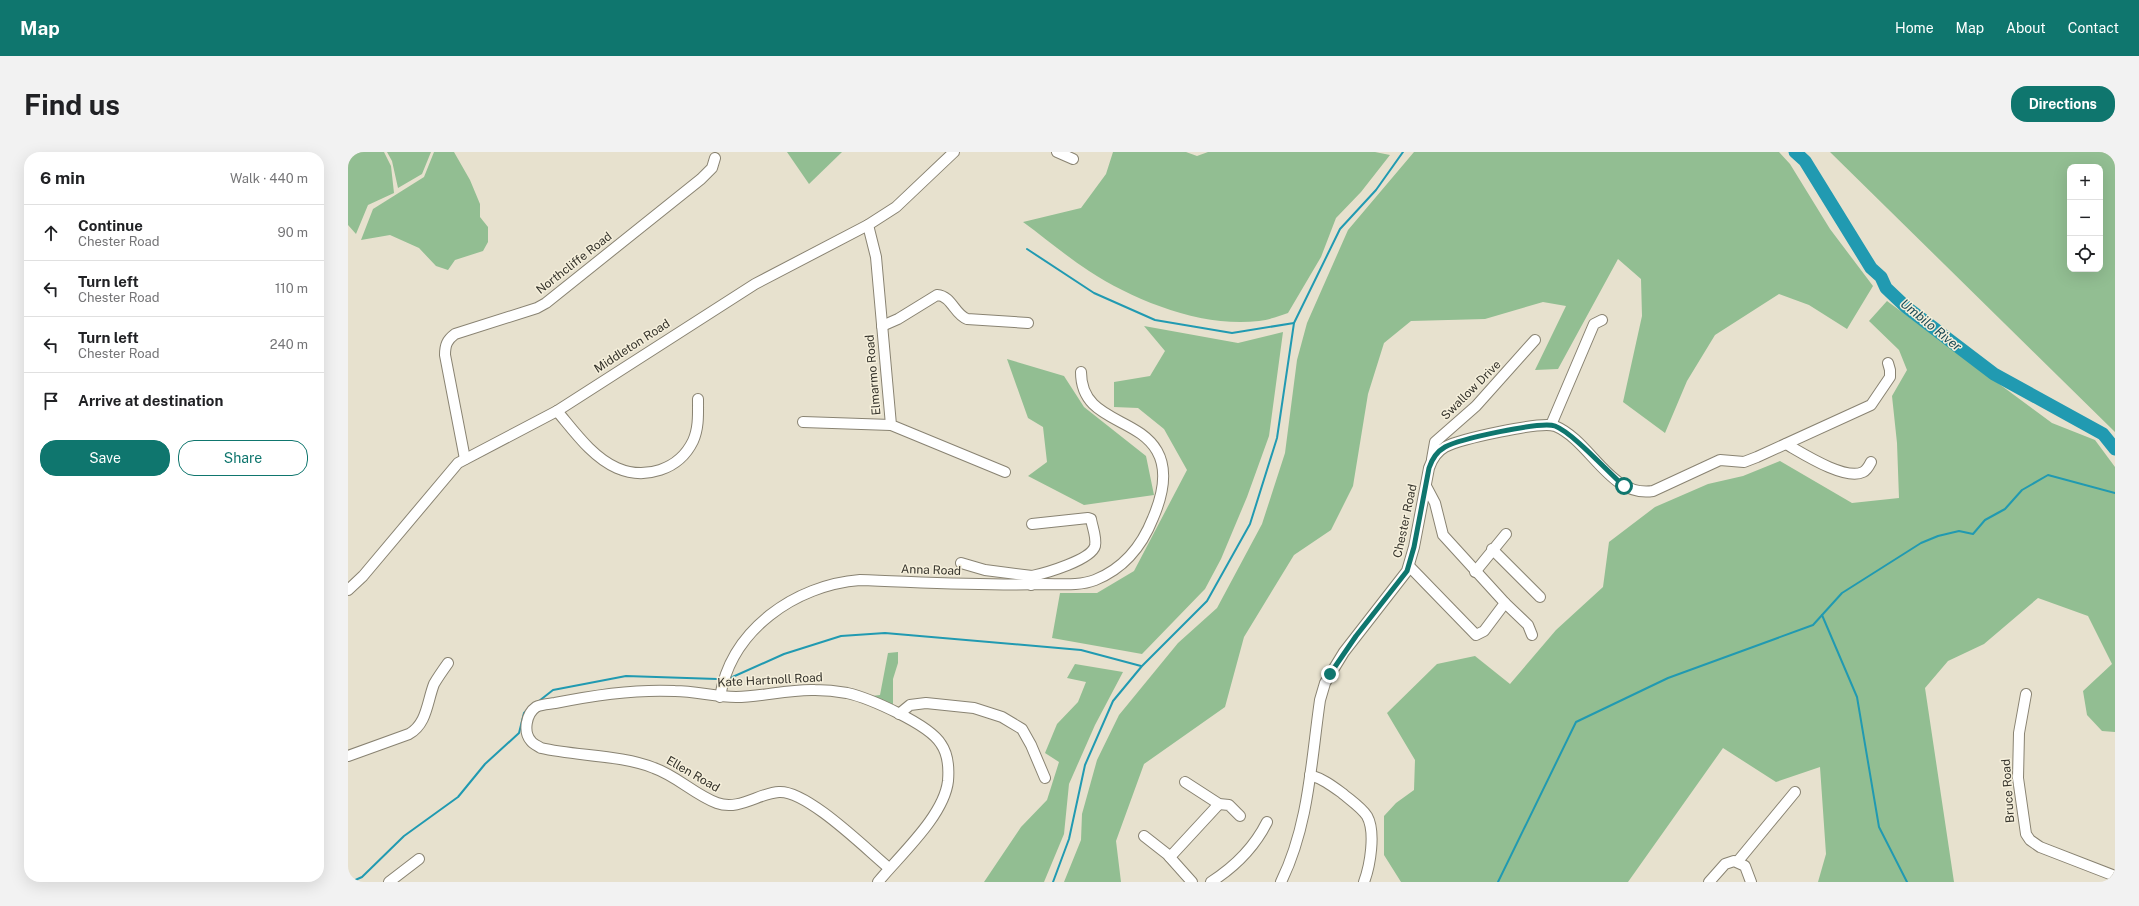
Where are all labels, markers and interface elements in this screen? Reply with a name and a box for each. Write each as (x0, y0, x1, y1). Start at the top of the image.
text: Map (20, 17, 60, 39)
text: Home (1895, 20, 1934, 36)
text: Map (1956, 20, 1984, 36)
text: About (2006, 20, 2046, 36)
text: Contact (2068, 20, 2119, 36)
button: Directions (2011, 86, 2115, 122)
text: Find us (24, 88, 120, 121)
map controls (2067, 164, 2103, 272)
button: + (2067, 164, 2103, 200)
text: 6 min (40, 168, 85, 188)
text: Walk · 440 m (230, 171, 308, 186)
button: − (2067, 200, 2103, 236)
text: Continue (78, 217, 143, 234)
icon: ahead (40, 222, 62, 244)
text: 90 m (278, 225, 308, 240)
street label: Northcliffe Road (533, 229, 615, 297)
text: Chester Road (78, 234, 159, 249)
button: locate (2067, 236, 2103, 272)
text: Turn left (78, 273, 139, 290)
icon: left (40, 278, 62, 300)
text: 110 m (275, 281, 308, 296)
text: Chester Road (78, 290, 159, 305)
water label: Umbilo River (1898, 296, 1964, 354)
street label: Middleton Road (592, 316, 672, 376)
text: Turn left (78, 329, 139, 346)
icon: left (40, 334, 62, 356)
street label: Elmarmo Road (862, 334, 884, 416)
text: 240 m (270, 337, 308, 352)
text: Chester Road (78, 346, 159, 361)
street label: Swallow Drive (1438, 357, 1504, 423)
icon: arrive (40, 390, 62, 412)
text: Arrive at destination (78, 392, 223, 409)
button: Save (40, 440, 170, 476)
button: Share (178, 440, 308, 476)
route start (1615, 477, 1633, 495)
street label: Chester Road (1390, 483, 1420, 559)
street label: Anna Road (901, 562, 961, 578)
route end (1321, 665, 1339, 683)
street label: Kate Hartnoll Road (717, 670, 823, 690)
street label: Ellen Road (664, 753, 722, 795)
street label: Bruce Road (1999, 758, 2017, 824)

